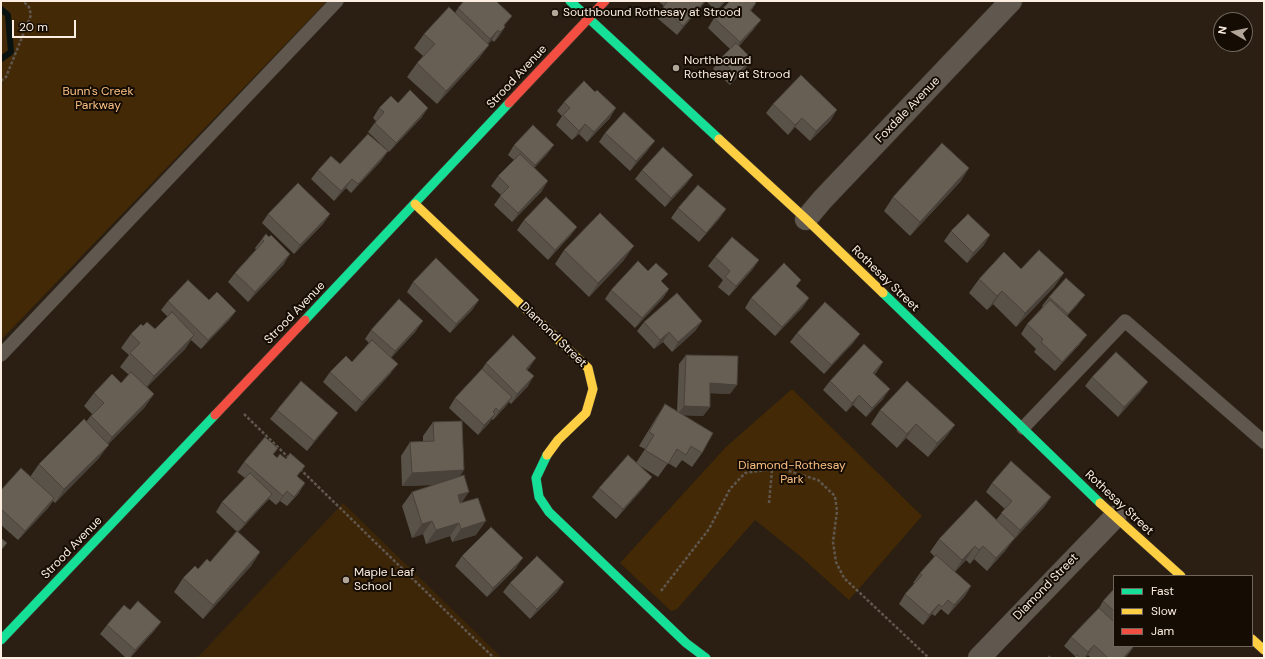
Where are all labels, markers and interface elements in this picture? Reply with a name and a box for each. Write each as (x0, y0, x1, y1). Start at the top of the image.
place label: Southbound Rothesay at Strood (563, 6, 741, 20)
marker: Southbound Rothesay at Strood (550, 8, 560, 18)
scale bar (14, 12, 78, 38)
north arrow (1213, 12, 1253, 52)
text: 20 m (19, 19, 48, 35)
text: N (1215, 25, 1230, 35)
street label: Strood Avenue (484, 42, 550, 112)
place label: Northbound Rothesay at Strood (684, 54, 790, 82)
marker: Northbound Rothesay at Strood (671, 63, 681, 73)
street label: Foxdale Avenue (873, 74, 943, 146)
park label: Bunn's Creek Parkway (63, 85, 133, 113)
street label: Rothesay Street (848, 243, 922, 315)
street label: Strood Avenue (261, 279, 329, 347)
street label: Diamond Street (517, 300, 589, 370)
park label: Diamond-Rothesay Park (738, 459, 846, 487)
street label: Rothesay Street (1082, 468, 1156, 538)
street label: Strood Avenue (38, 514, 106, 582)
street label: Diamond Street (1011, 551, 1081, 623)
place label: Maple Leaf School (354, 566, 414, 594)
marker: Maple Leaf School (341, 575, 351, 585)
legend (1113, 575, 1253, 647)
text: Fast (1151, 583, 1174, 599)
text: Slow (1151, 603, 1177, 619)
text: Jam (1151, 623, 1174, 639)

